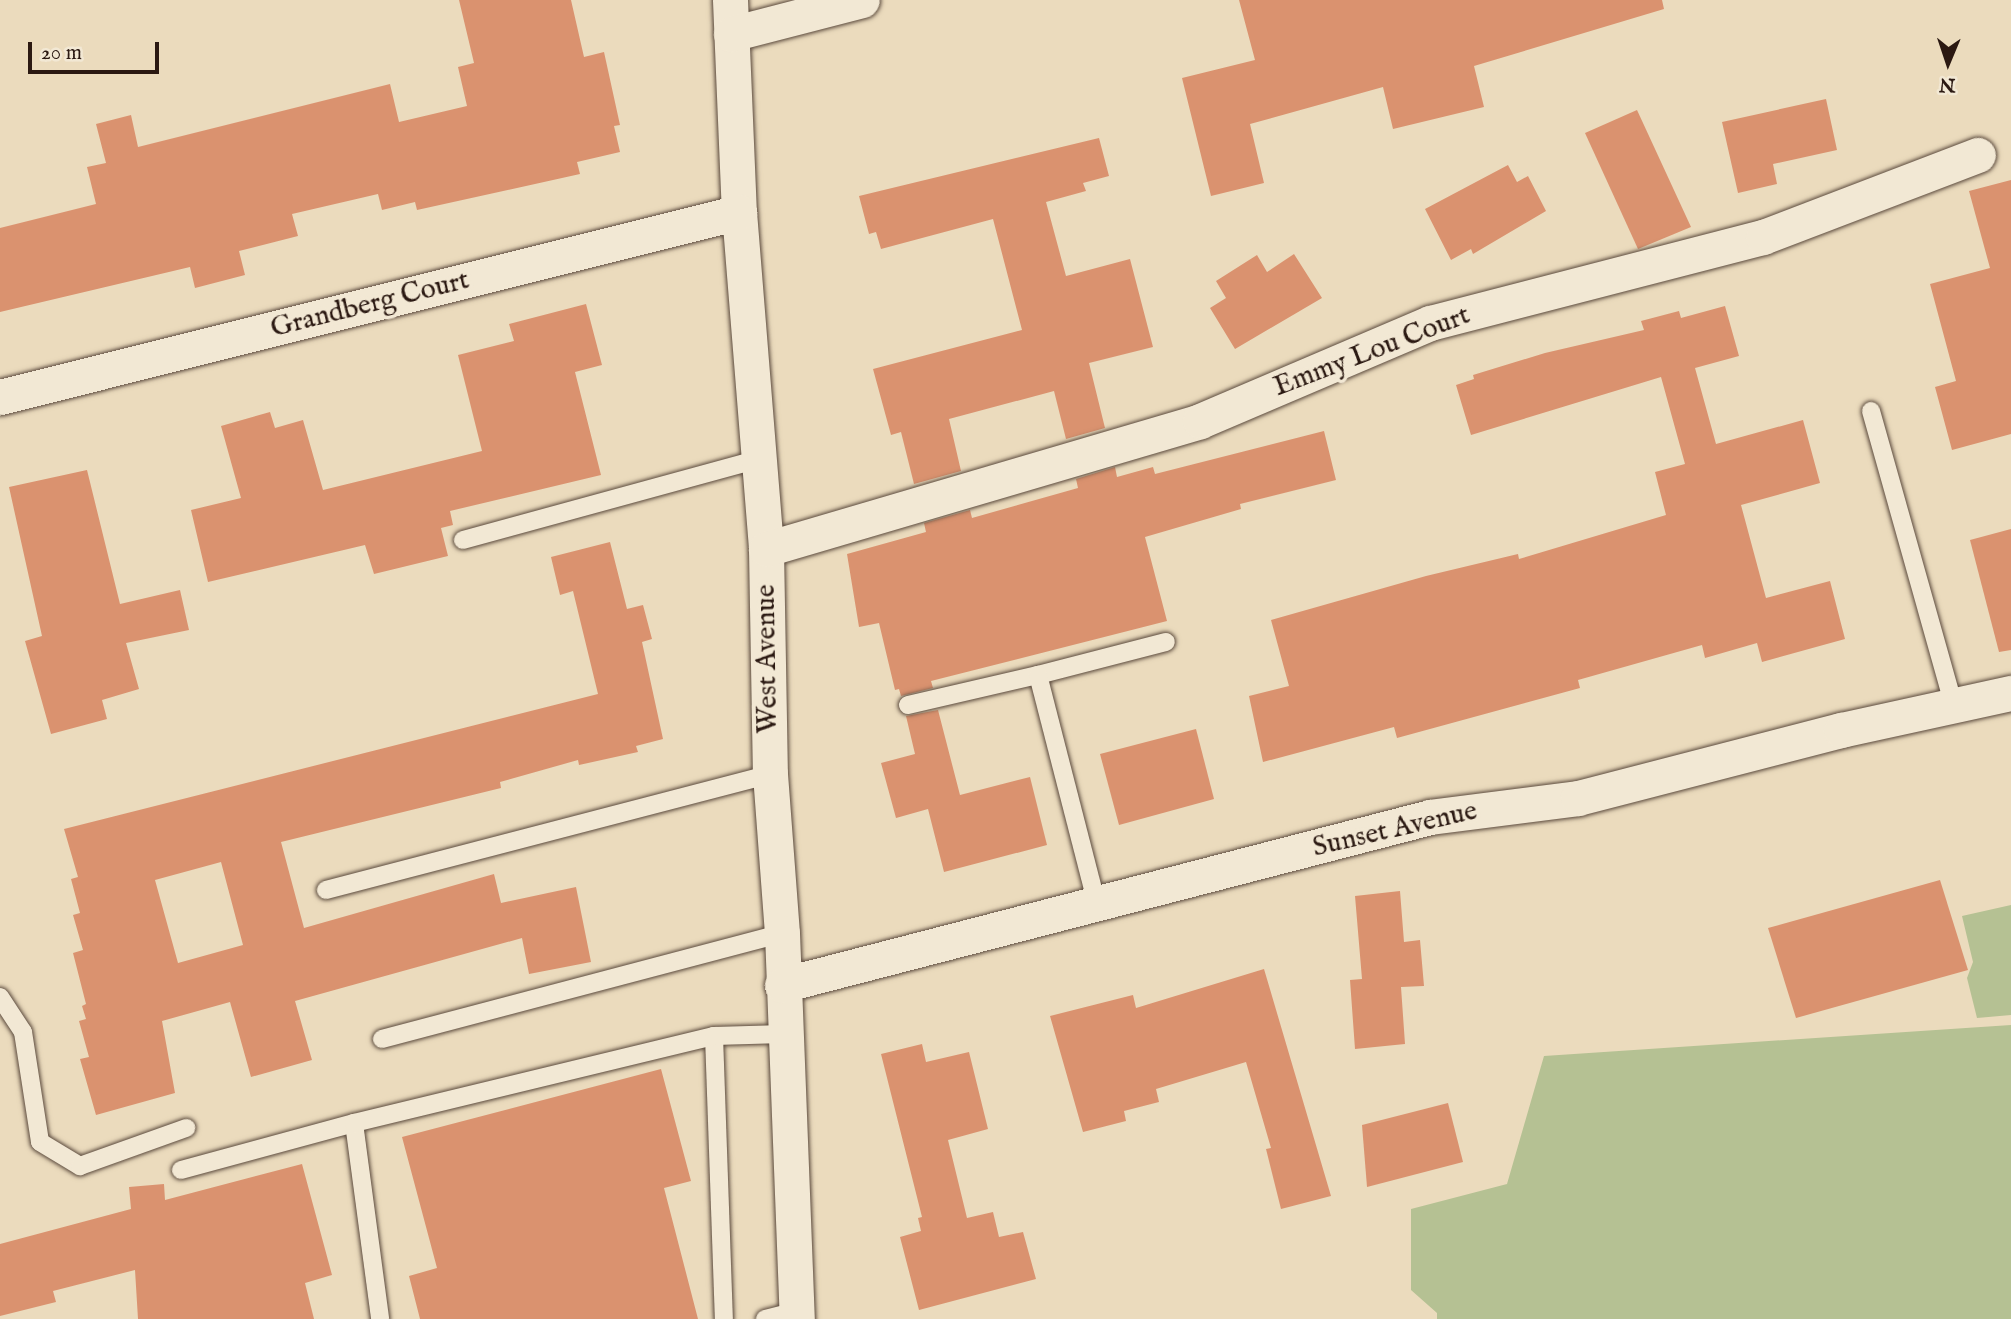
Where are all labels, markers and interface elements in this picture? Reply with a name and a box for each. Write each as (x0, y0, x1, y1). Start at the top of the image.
scale bar (32, 28, 163, 72)
north arrow (1913, 28, 1983, 98)
text: 20 m (41, 40, 82, 67)
text: N (1939, 72, 1956, 96)
street label: Grandberg Court (267, 264, 473, 346)
street label: Emmy Lou Court (1269, 299, 1475, 405)
street label: West Avenue (750, 584, 786, 734)
street label: Sunset Avenue (1309, 795, 1481, 865)

